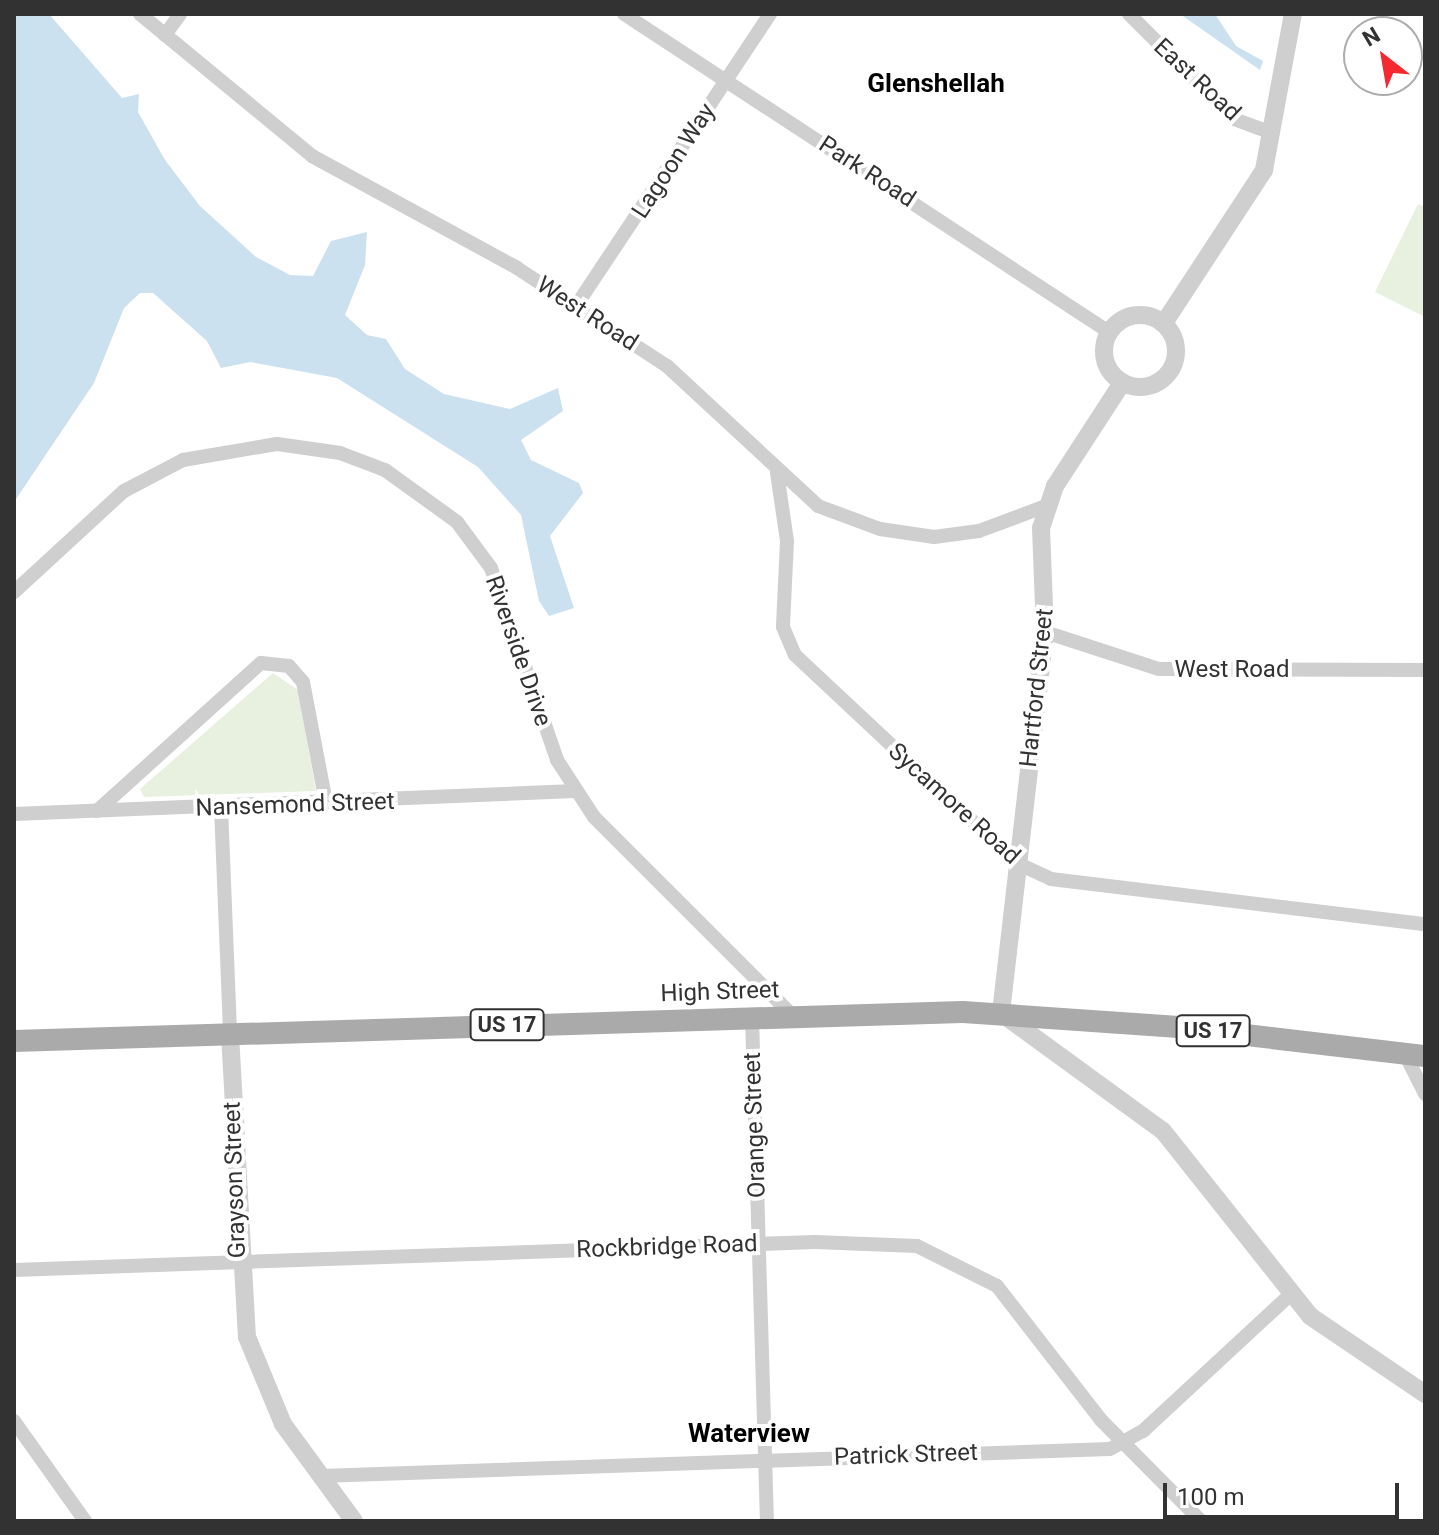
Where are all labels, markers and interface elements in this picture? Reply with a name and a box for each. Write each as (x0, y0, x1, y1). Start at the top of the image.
north arrow (1343, 16, 1423, 96)
text: N (1358, 22, 1385, 51)
street label: East Road (1148, 33, 1246, 127)
district label: Glenshellah (867, 68, 1005, 100)
street label: Lagoon Way (626, 98, 722, 224)
street label: Park Road (813, 130, 921, 214)
street label: West Road (531, 271, 643, 357)
street label: Riverside Drive (479, 572, 557, 730)
street label: Hartford Street (1014, 607, 1060, 769)
street label: West Road (1175, 656, 1289, 684)
street label: Sycamore Road (882, 737, 1026, 871)
street label: Nansemond Street (195, 787, 395, 823)
street label: High Street (660, 976, 780, 1008)
road number: US 17 (469, 1007, 545, 1043)
road number: US 17 (1175, 1013, 1251, 1049)
street label: Orange Street (738, 1052, 772, 1198)
street label: Grayson Street (218, 1101, 252, 1259)
street label: Rockbridge Road (576, 1229, 758, 1265)
district label: Waterview (688, 1418, 810, 1450)
street label: Patrick Street (834, 1438, 978, 1472)
scale bar (1167, 1467, 1403, 1517)
text: 100 m (1177, 1483, 1244, 1511)

